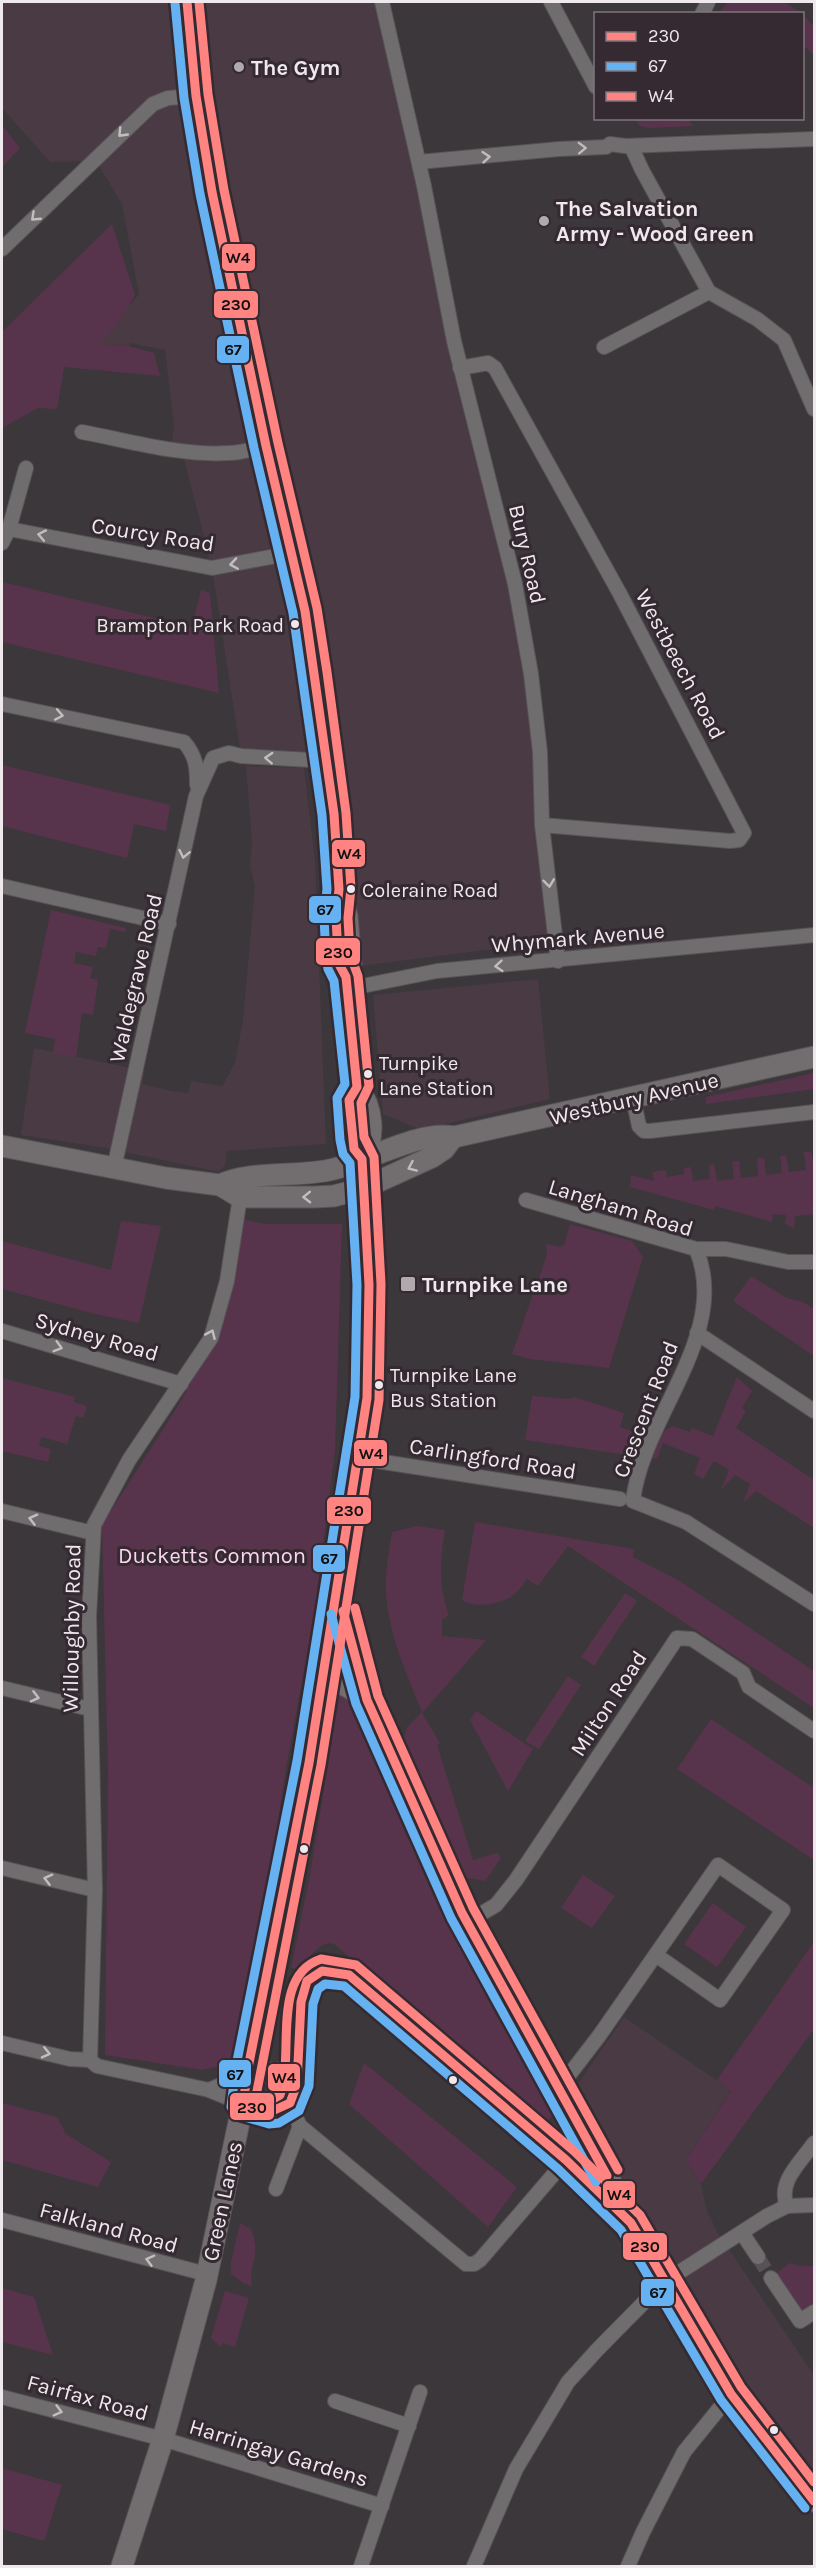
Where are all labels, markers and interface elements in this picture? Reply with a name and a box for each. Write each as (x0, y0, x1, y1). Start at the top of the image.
legend (594, 12, 804, 120)
text: 230 (648, 25, 680, 47)
place label: The Gym (251, 55, 340, 81)
text: 67 (648, 55, 667, 77)
marker: The Gym (232, 60, 246, 74)
text: W4 (648, 85, 674, 107)
one-way arrow (119, 126, 130, 137)
one-way arrow (578, 141, 587, 154)
one-way arrow (481, 151, 490, 164)
place label: The Salvation Army - Wood Green (556, 196, 754, 247)
one-way arrow (31, 210, 42, 221)
marker: The Salvation Army - Wood Green (537, 214, 551, 228)
line badge: W4 (221, 243, 256, 272)
text: W4 (226, 248, 251, 267)
line badge: 230 (213, 290, 259, 319)
text: 230 (221, 295, 251, 314)
line badge: 67 (216, 335, 250, 364)
text: 67 (224, 340, 242, 359)
street label: Bury Road (503, 502, 551, 606)
street label: Courcy Road (89, 512, 216, 558)
one-way arrow (38, 529, 48, 542)
one-way arrow (229, 557, 239, 570)
street label: Westbeech Road (630, 585, 731, 744)
place label: Brampton Park Road (96, 614, 284, 637)
marker: Brampton Park Road (289, 618, 301, 630)
one-way arrow (54, 708, 64, 721)
one-way arrow (264, 751, 273, 764)
line badge: W4 (331, 839, 366, 868)
text: W4 (337, 844, 362, 863)
one-way arrow (178, 848, 191, 858)
one-way arrow (542, 878, 554, 888)
place label: Coleraine Road (362, 879, 498, 902)
marker: Coleraine Road (345, 883, 357, 895)
street label: Waldegrave Road (104, 891, 168, 1065)
line badge: 67 (308, 895, 342, 924)
text: 67 (316, 900, 334, 919)
street label: Whymark Avenue (490, 917, 666, 959)
line badge: 230 (315, 937, 361, 966)
text: 230 (323, 943, 353, 962)
one-way arrow (495, 959, 504, 972)
place label: Turnpike Lane Station (379, 1052, 494, 1100)
street label: Westbury Avenue (547, 1067, 721, 1131)
marker: Turnpike Lane Station (362, 1068, 374, 1080)
one-way arrow (407, 1160, 418, 1172)
street label: Langham Road (545, 1174, 696, 1242)
one-way arrow (302, 1191, 311, 1203)
place label: Turnpike Lane (422, 1272, 568, 1298)
marker: Turnpike Lane (399, 1275, 417, 1293)
street label: Sydney Road (32, 1307, 161, 1367)
one-way arrow (204, 1329, 216, 1340)
street label: Crescent Road (608, 1337, 684, 1481)
one-way arrow (52, 1340, 63, 1352)
place label: Turnpike Lane Bus Station (390, 1364, 517, 1412)
marker: Turnpike Lane Bus Station (373, 1379, 385, 1391)
street label: Carlingford Road (408, 1433, 578, 1485)
line badge: W4 (353, 1439, 388, 1467)
text: W4 (359, 1444, 384, 1463)
line badge: 230 (326, 1496, 372, 1525)
text: 230 (334, 1501, 364, 1520)
one-way arrow (28, 1513, 38, 1526)
street label: Willoughby Road (58, 1543, 86, 1713)
park label: Ducketts Common (118, 1543, 306, 1569)
line badge: 67 (312, 1544, 346, 1573)
text: 67 (320, 1549, 338, 1568)
street label: Milton Road (565, 1646, 653, 1761)
one-way arrow (30, 1689, 40, 1702)
unlabelled marker (298, 1843, 310, 1855)
one-way arrow (44, 1874, 54, 1887)
one-way arrow (40, 2046, 50, 2059)
line badge: 67 (218, 2059, 252, 2088)
line badge: W4 (267, 2063, 301, 2092)
text: 67 (226, 2065, 244, 2084)
text: W4 (272, 2068, 297, 2087)
unlabelled marker (447, 2074, 459, 2086)
line badge: 230 (229, 2092, 275, 2121)
text: 230 (237, 2098, 267, 2117)
street label: Green Lanes (198, 2139, 248, 2263)
line badge: W4 (602, 2180, 636, 2209)
text: W4 (607, 2185, 632, 2204)
street label: Falkland Road (37, 2197, 181, 2259)
line badge: 230 (622, 2232, 668, 2261)
text: 230 (630, 2237, 660, 2256)
one-way arrow (145, 2254, 155, 2267)
line badge: 67 (640, 2278, 675, 2307)
text: 67 (649, 2283, 667, 2302)
street label: Fairfax Road (24, 2369, 151, 2427)
one-way arrow (53, 2404, 63, 2417)
street label: Harringay Gardens (186, 2413, 371, 2493)
unlabelled marker (768, 2424, 780, 2436)

